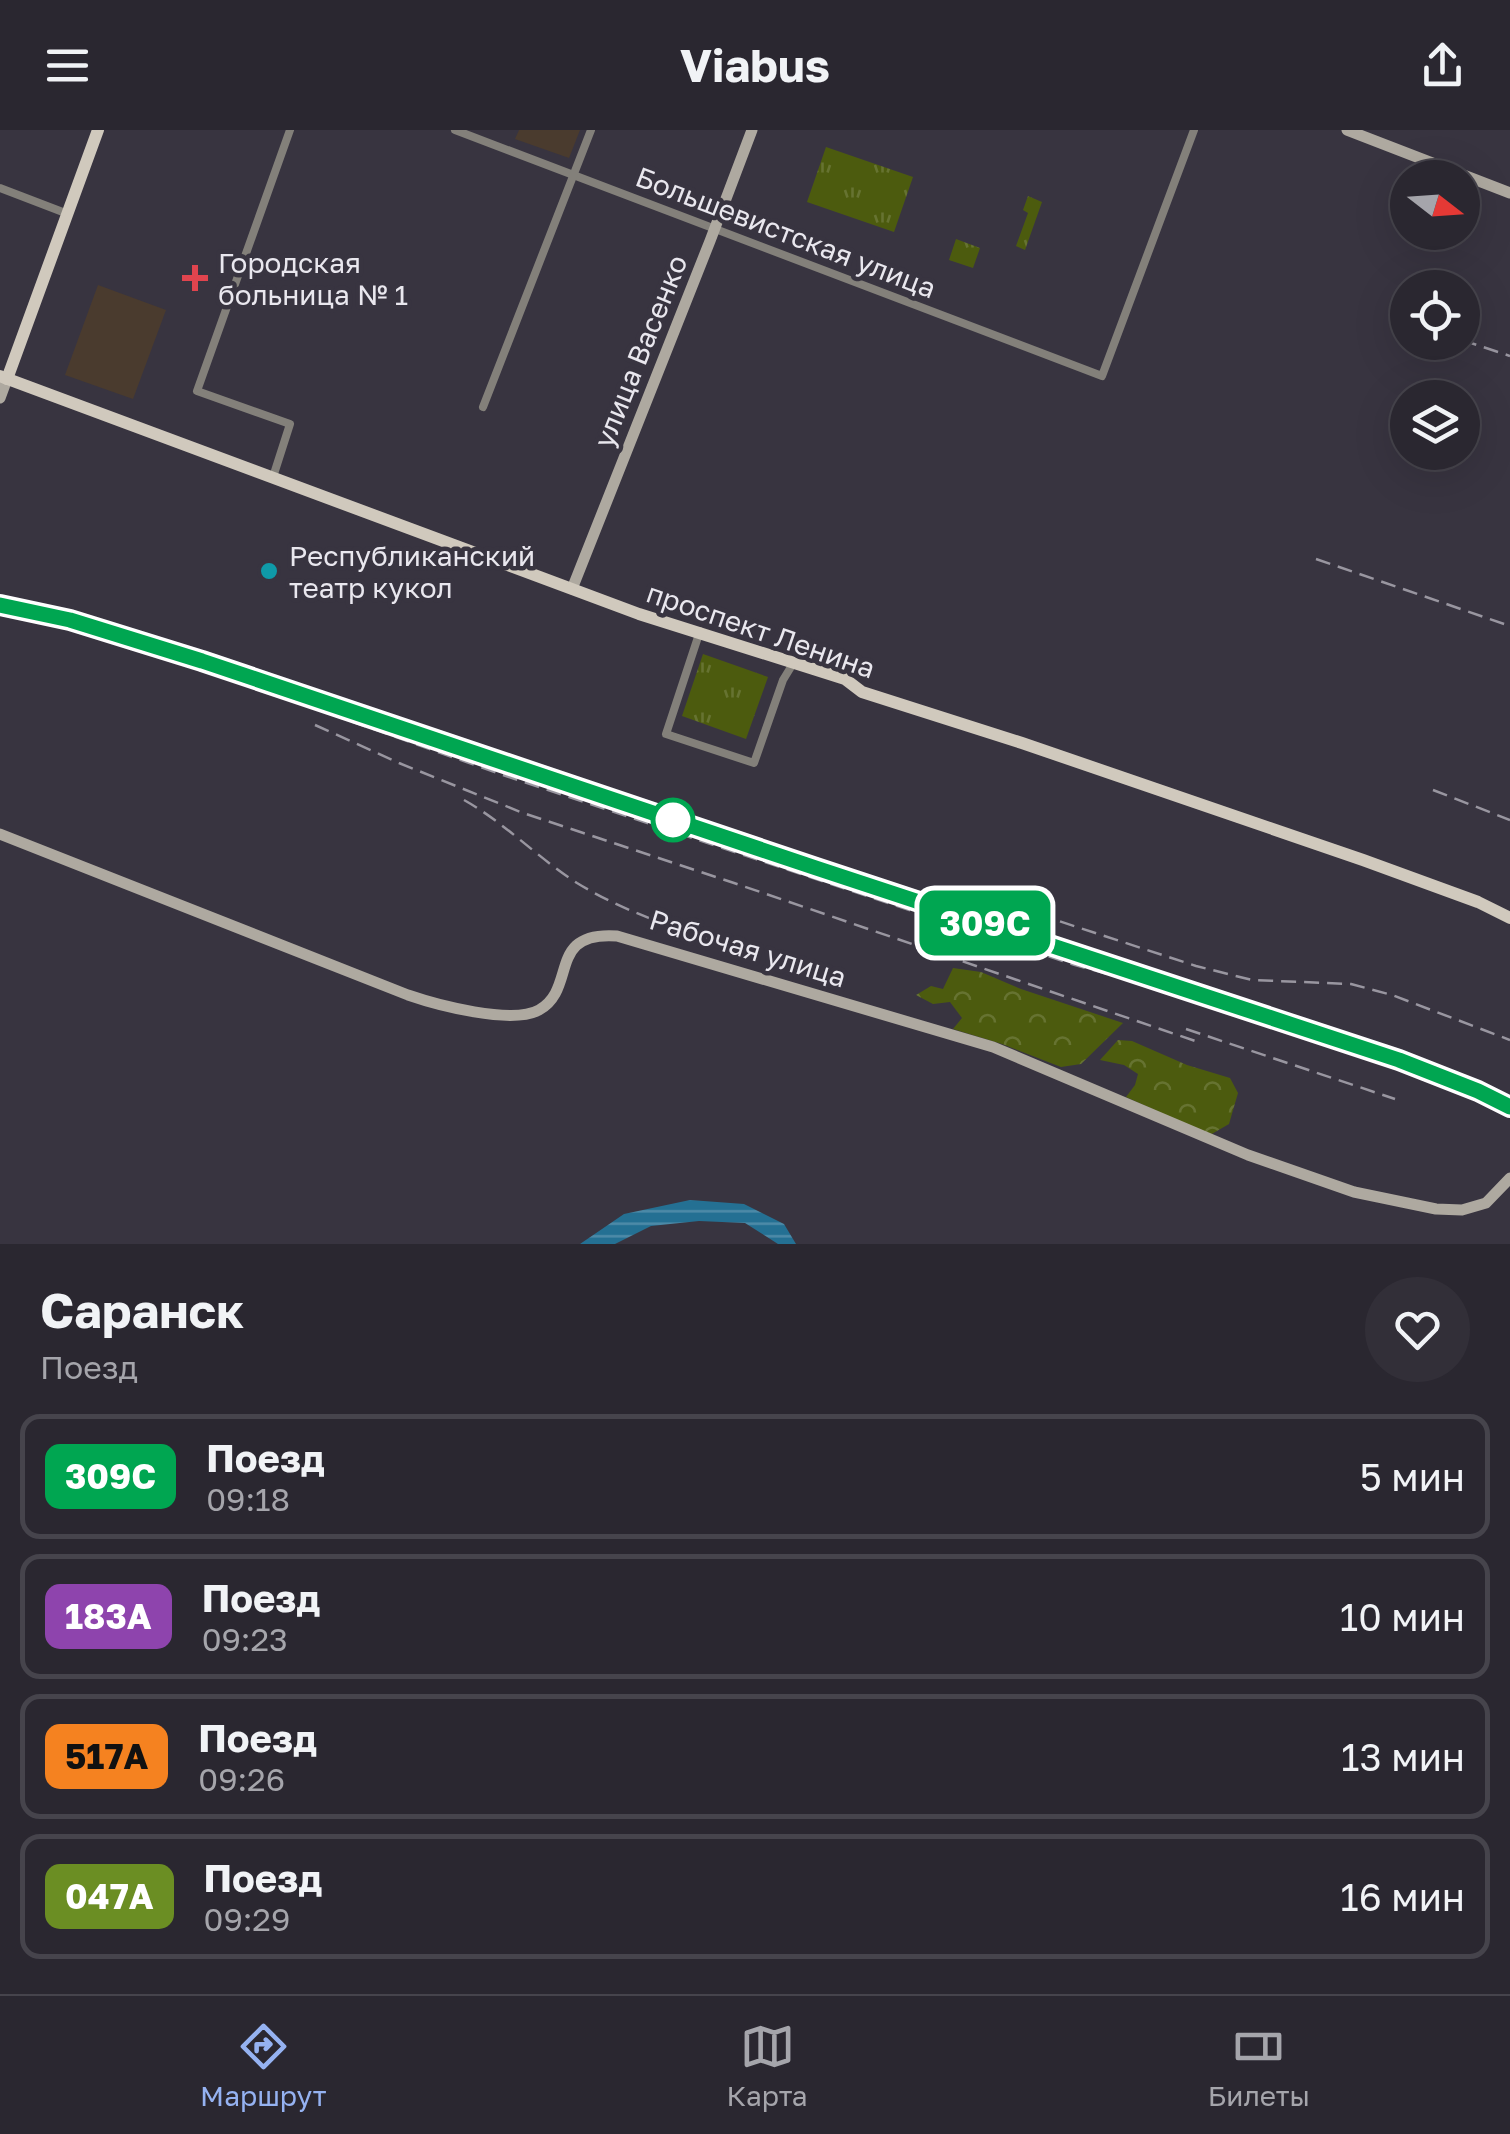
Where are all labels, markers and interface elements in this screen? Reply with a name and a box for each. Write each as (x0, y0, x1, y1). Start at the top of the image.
icon: menu (40, 38, 95, 93)
text: Viabus (680, 38, 830, 92)
icon: share (1415, 38, 1470, 93)
street label: Большевистская улица (631, 159, 941, 305)
north arrow (1390, 160, 1480, 250)
map controls (1390, 160, 1480, 470)
place label: Городская больница № 1 (218, 246, 408, 311)
street label: улица Васенко (586, 250, 694, 452)
marker: Городская больница № 1 (182, 265, 208, 291)
button: locate (1390, 270, 1480, 360)
button: layers (1390, 380, 1480, 470)
place label: Республиканский театр кукол (289, 539, 535, 604)
marker: Республиканский театр кукол (258, 560, 280, 582)
street label: проспект Ленина (643, 575, 879, 685)
unlabelled marker (652, 799, 694, 841)
line badge: 309С (915, 890, 1055, 956)
street label: Рабочая улица (646, 902, 850, 994)
text: 309С (939, 902, 1031, 944)
button: heart (1365, 1277, 1470, 1382)
text: Саранск (40, 1281, 244, 1339)
text: Поезд (40, 1348, 138, 1386)
text: Поезд (206, 1435, 325, 1480)
text: 5 мин (1360, 1454, 1465, 1499)
text: 309С (65, 1455, 156, 1497)
text: 09:18 (206, 1480, 290, 1518)
text: Поезд (202, 1575, 320, 1620)
text: 10 мин (1340, 1594, 1465, 1639)
text: 183А (65, 1595, 152, 1637)
text: 09:23 (202, 1620, 288, 1658)
text: Поезд (198, 1715, 317, 1760)
text: 13 мин (1341, 1734, 1465, 1779)
text: 517А (65, 1735, 148, 1777)
text: 09:26 (198, 1760, 285, 1798)
text: Поезд (204, 1855, 322, 1900)
text: 16 мин (1340, 1874, 1465, 1919)
text: 047А (65, 1875, 154, 1917)
text: 09:29 (204, 1900, 290, 1938)
tab: Маршрут (200, 2019, 326, 2112)
tab: Карта (727, 2019, 808, 2112)
tab: Билеты (1208, 2019, 1310, 2112)

